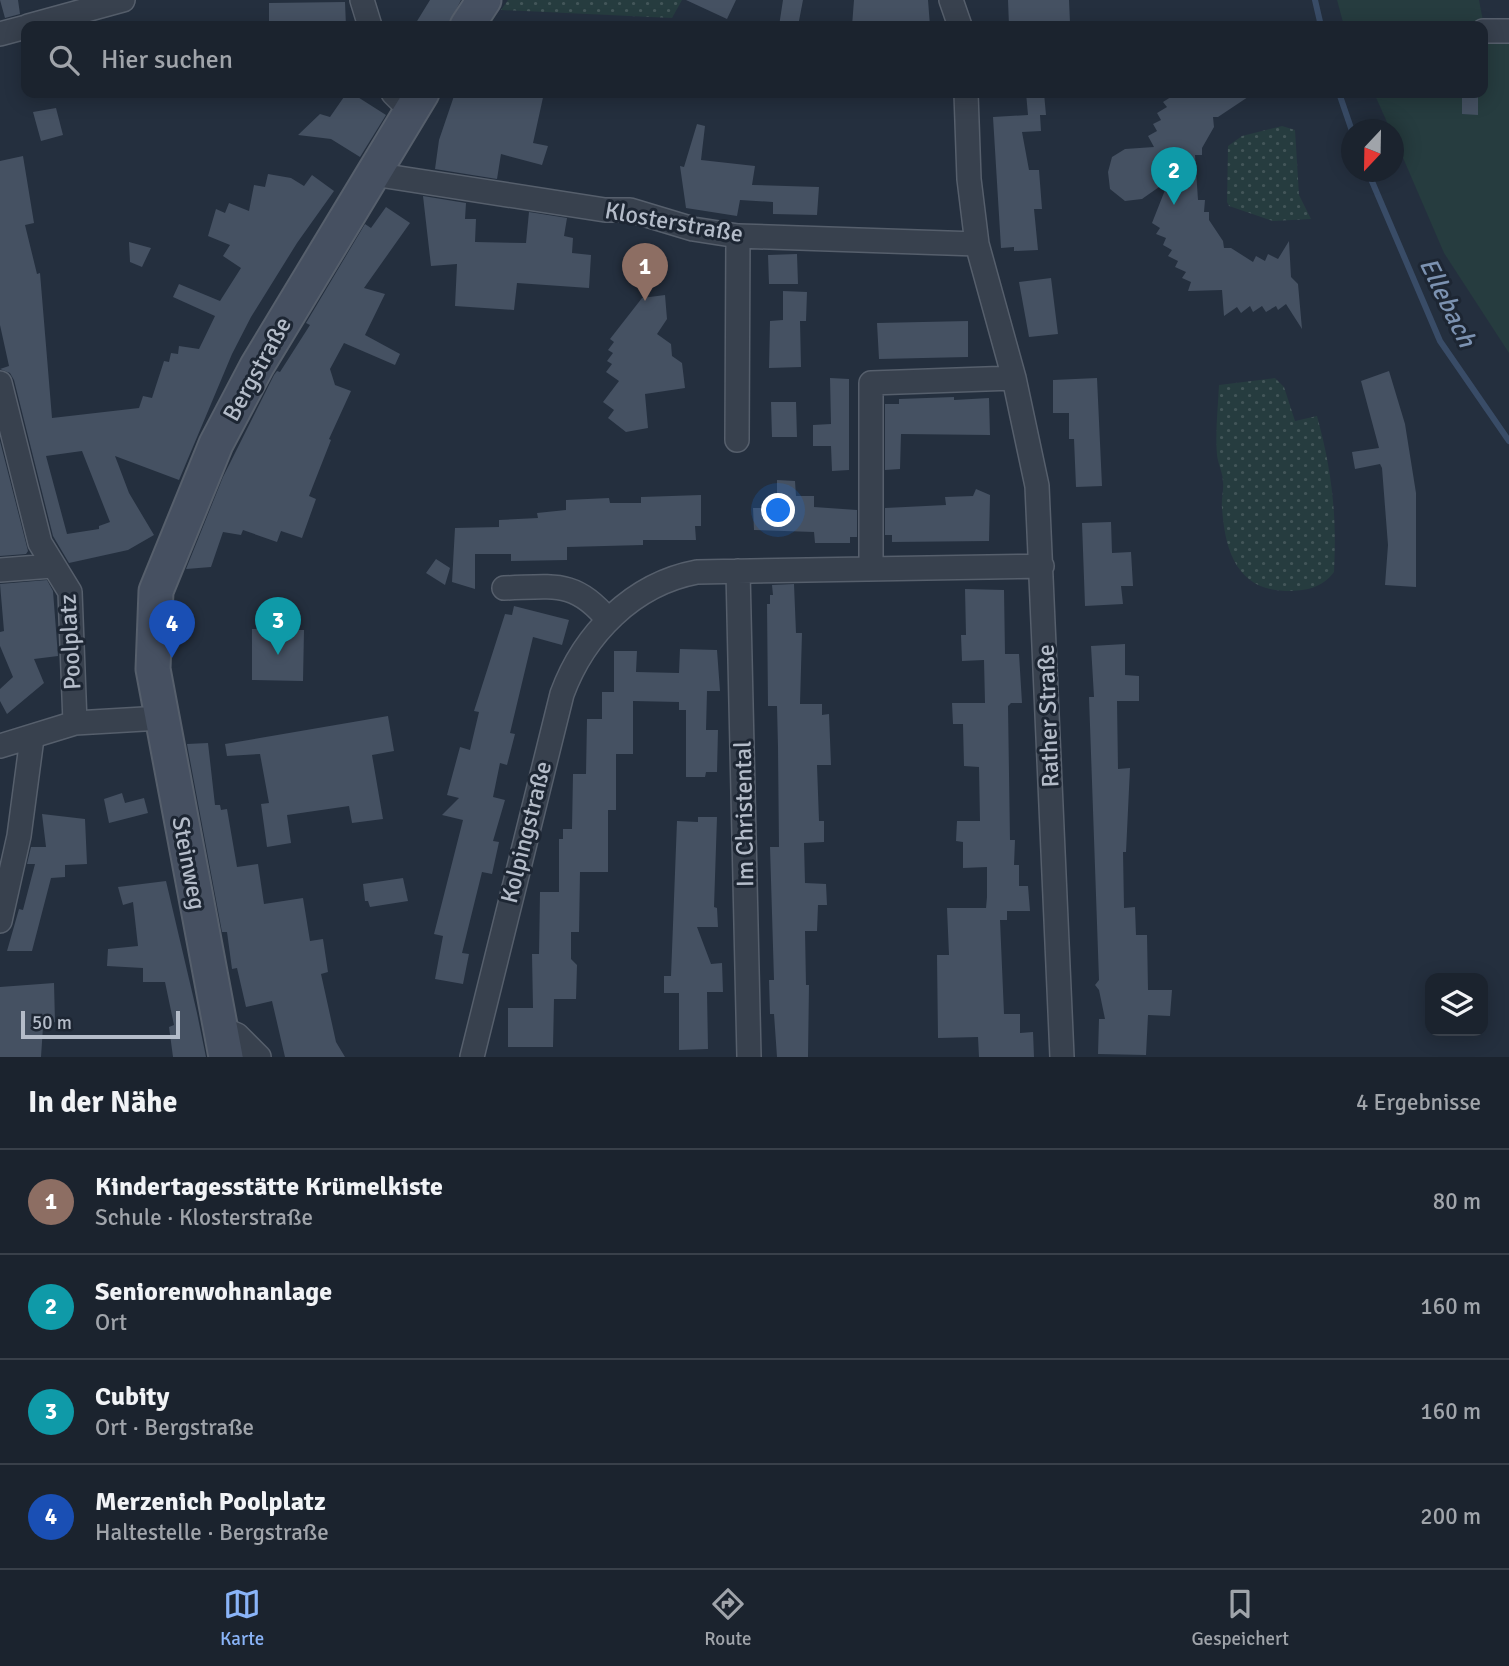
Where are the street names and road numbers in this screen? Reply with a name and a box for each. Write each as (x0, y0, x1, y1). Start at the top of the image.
street label: Klosterstraße (603, 195, 745, 249)
street label: Bergstraße (216, 312, 298, 426)
street label: Poolplatz (53, 593, 87, 691)
street label: Rather Straße (1031, 644, 1065, 788)
street label: Im Christental (728, 741, 760, 887)
street label: Kolpingstraße (494, 758, 558, 906)
street label: Steinweg (165, 814, 213, 912)

